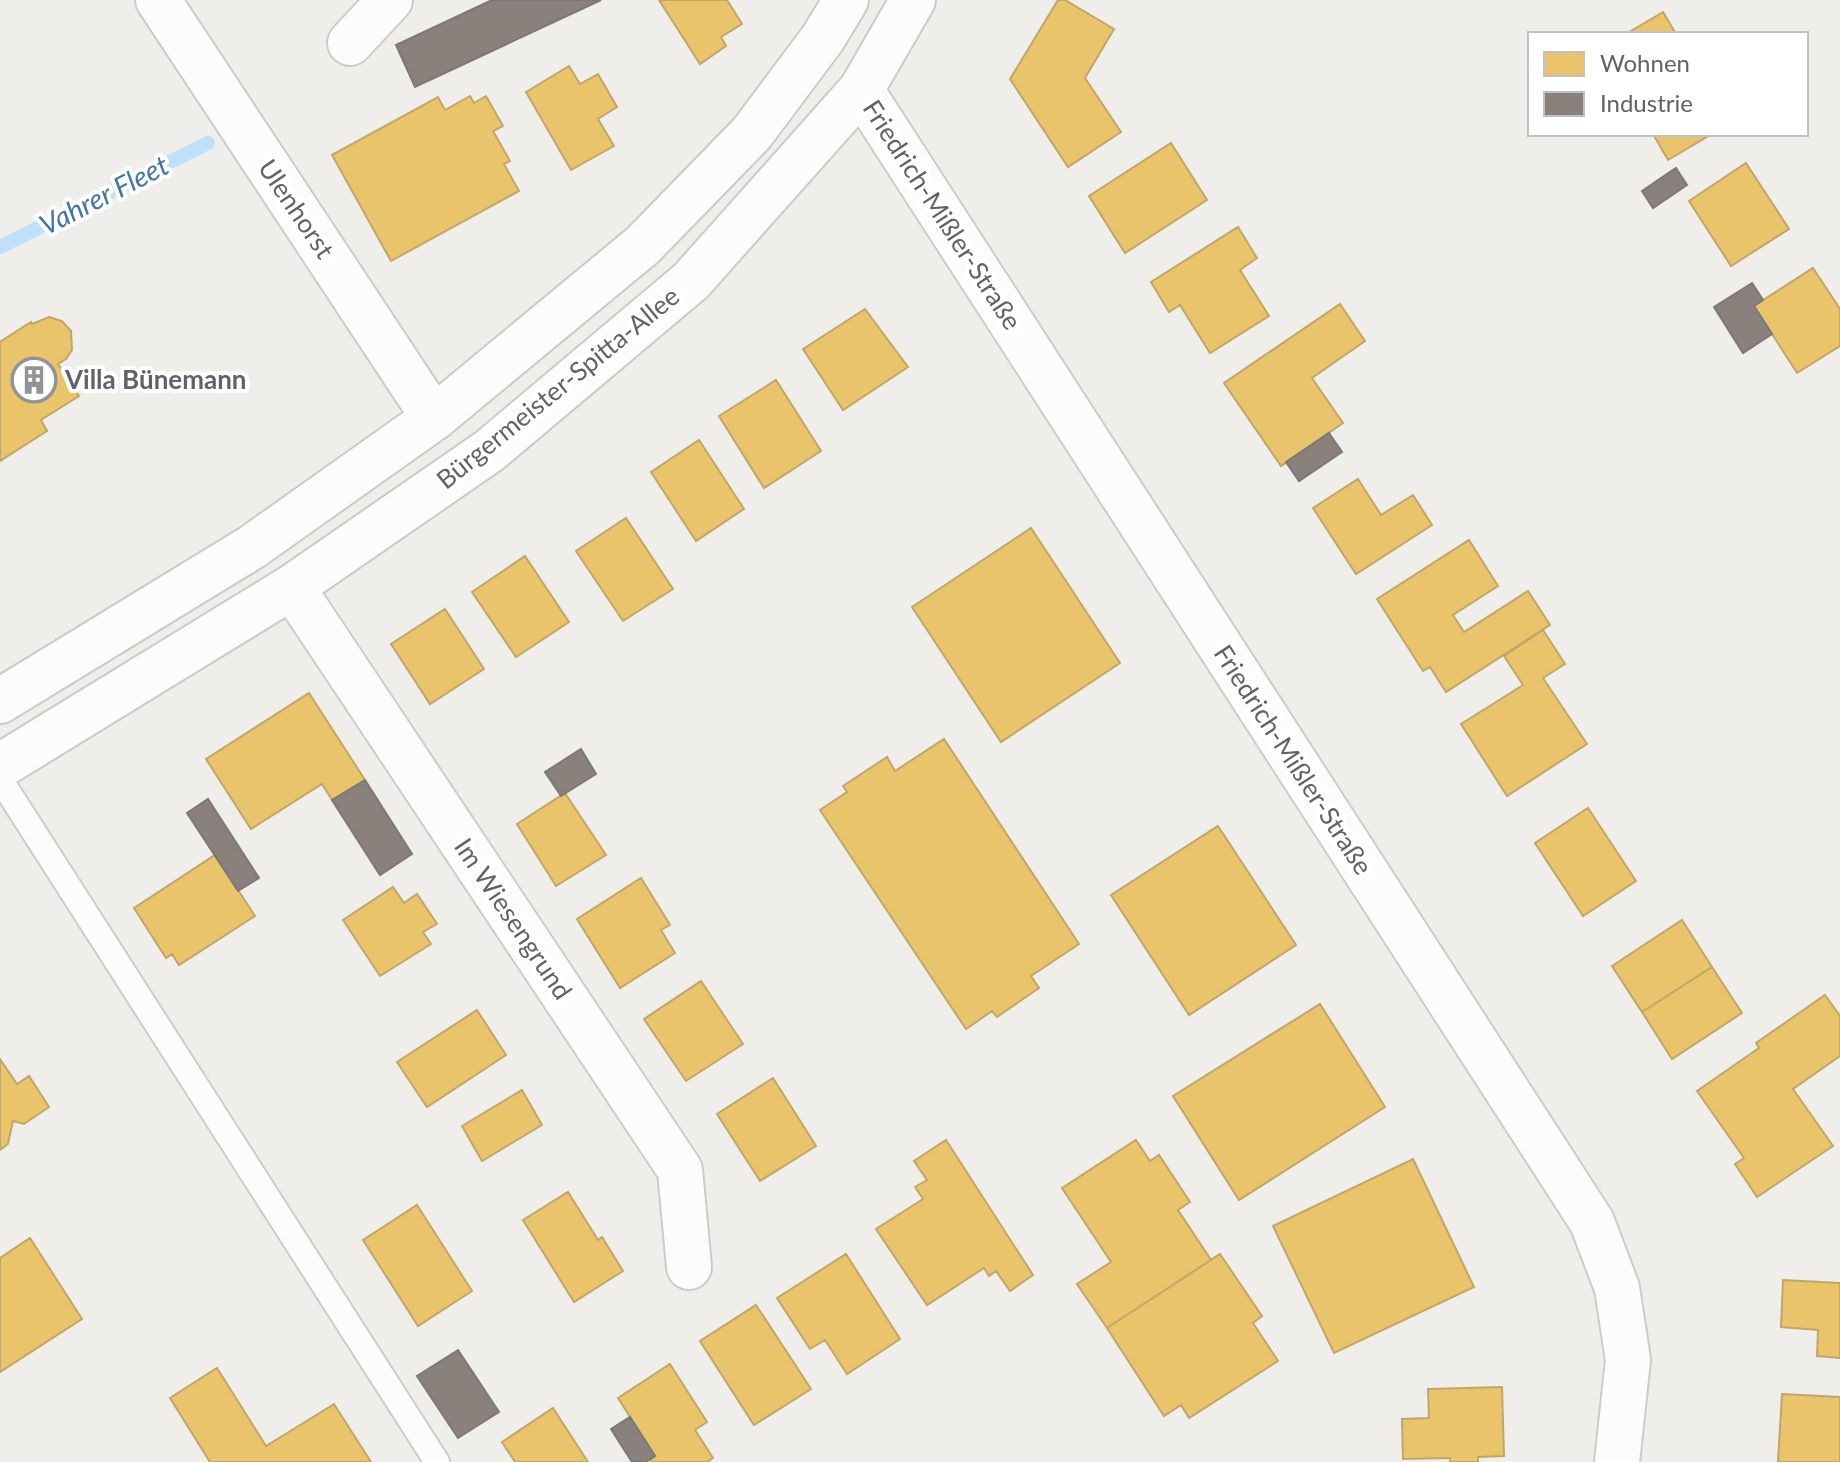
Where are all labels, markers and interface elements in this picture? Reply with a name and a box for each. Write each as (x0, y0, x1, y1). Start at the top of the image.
legend (1528, 32, 1808, 136)
text: Wohnen (1600, 48, 1690, 77)
text: Industrie (1600, 88, 1693, 117)
street label: Friedrich-Mißler-Straße (857, 94, 1029, 335)
water label: Vahrer Fleet (33, 147, 174, 241)
street label: Ulenhorst (252, 153, 342, 265)
street label: Bürgermeister-Spitta-Allee (430, 279, 685, 495)
building icon: Villa Bünemann (10, 356, 58, 404)
place label: Villa Bünemann (64, 363, 247, 395)
street label: Friedrich-Mißler-Straße (1208, 639, 1380, 880)
street label: Im Wiesengrund (448, 832, 580, 1005)

